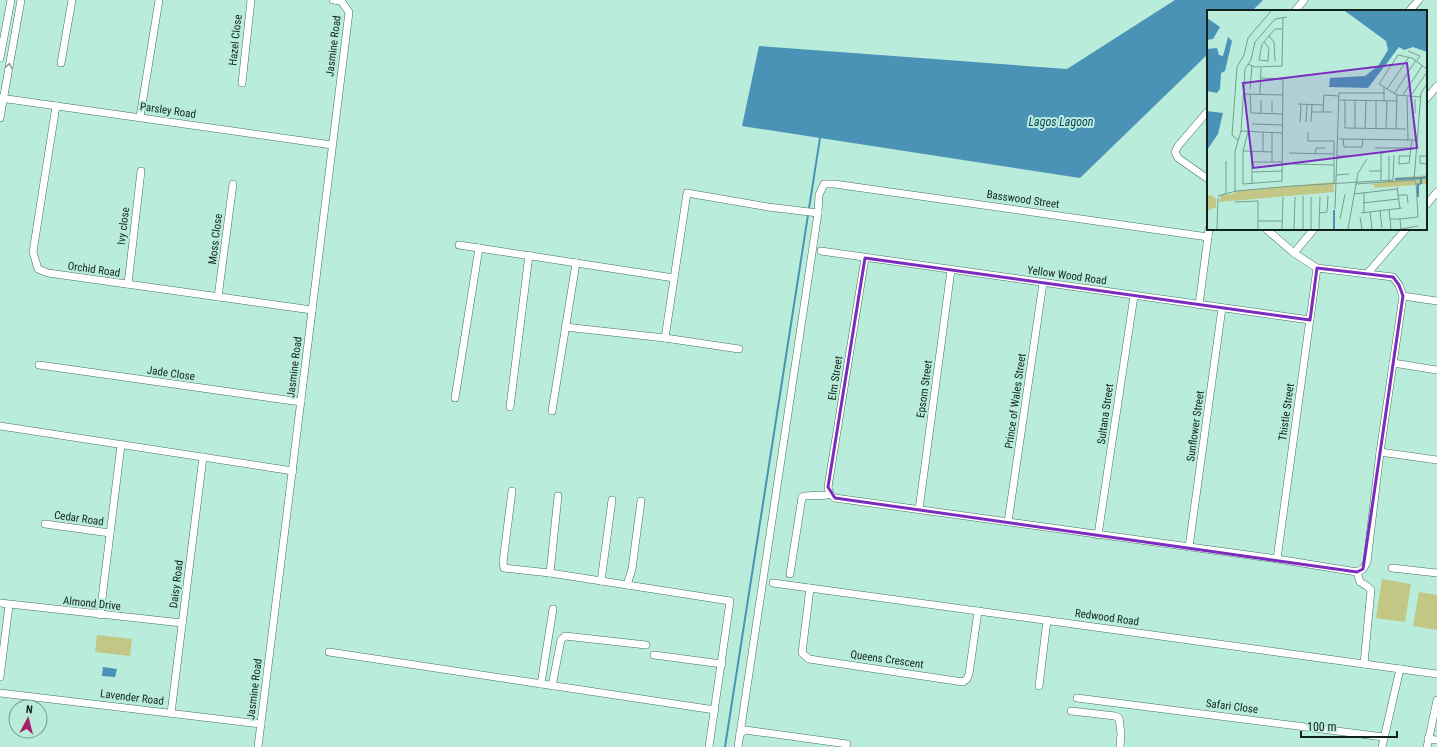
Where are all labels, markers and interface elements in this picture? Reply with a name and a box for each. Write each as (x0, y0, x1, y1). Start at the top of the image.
inset map (1207, 10, 1427, 230)
street label: Hazel Close (226, 14, 245, 66)
street label: Jasmine Road (323, 15, 344, 77)
one-way arrow (5, 63, 13, 69)
street label: Parsley Road (139, 100, 197, 121)
water label: Lagos Lagoon (1029, 115, 1094, 129)
street label: Basswood Street (986, 188, 1060, 211)
street label: Ivy close (115, 206, 132, 246)
street label: Moss Close (206, 213, 225, 265)
street label: Orchid Road (67, 259, 121, 280)
street label: Yellow Wood Road (1026, 263, 1108, 288)
street label: Jasmine Road (284, 336, 305, 398)
street label: Prince of Wales Street (1002, 353, 1029, 450)
street label: Elm Street (826, 355, 845, 401)
street label: Epsom Street (914, 359, 935, 419)
street label: Jade Close (146, 364, 196, 383)
street label: Sultana Street (1095, 383, 1116, 445)
street label: Thistle Street (1276, 383, 1297, 442)
street label: Sunflower Street (1184, 390, 1207, 462)
street label: Cedar Road (53, 509, 105, 528)
street label: Daisy Road (167, 559, 186, 609)
street label: Almond Drive (62, 594, 121, 613)
street label: Redwood Road (1074, 607, 1140, 628)
street label: Queens Crescent (850, 648, 924, 671)
street label: Jasmine Road (244, 658, 265, 720)
street label: Lavender Road (99, 687, 165, 708)
street label: Safari Close (1205, 697, 1259, 716)
north arrow (8, 699, 48, 739)
text: N (25, 703, 34, 716)
scale bar (1301, 713, 1397, 739)
text: 100 m (1307, 720, 1337, 734)

